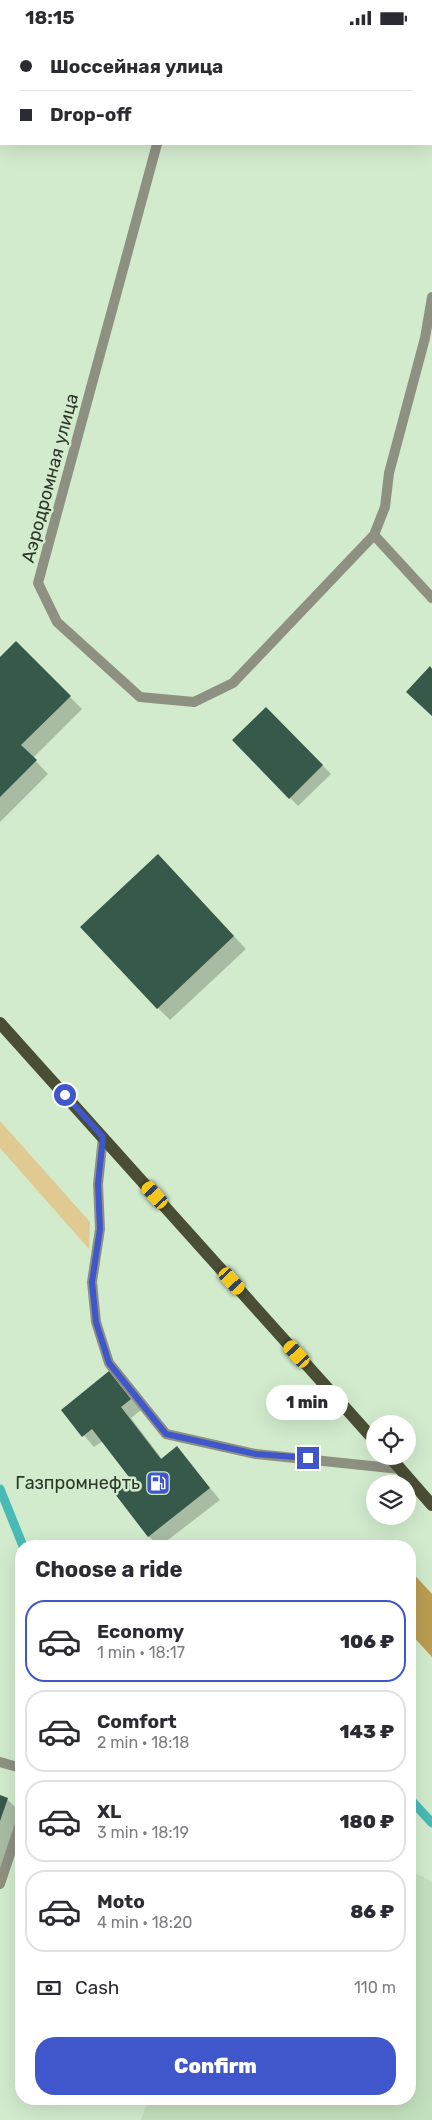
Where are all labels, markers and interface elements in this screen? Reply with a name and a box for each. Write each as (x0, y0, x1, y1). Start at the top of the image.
text: 18:15 (25, 6, 75, 29)
text: Шоссейная улица (50, 55, 223, 78)
text: Drop-off (50, 103, 132, 126)
street label: Аэродромная улица (17, 391, 83, 565)
route start (54, 1084, 76, 1106)
car (139, 1179, 170, 1211)
car (216, 1265, 247, 1297)
car (281, 1338, 312, 1370)
callout: 1 min (267, 1385, 349, 1421)
text: 1 min (286, 1393, 328, 1412)
map controls (366, 1415, 416, 1525)
button: locate (366, 1415, 416, 1465)
route end (297, 1447, 319, 1469)
fuel station icon: Газпромнефть (145, 1470, 171, 1496)
place label: Газпромнефть (15, 1472, 140, 1494)
button: layers (366, 1475, 416, 1525)
text: Choose a ride (35, 1556, 182, 1583)
icon: car (37, 1619, 82, 1664)
text: Economy (97, 1620, 184, 1643)
text: 106 ₽ (340, 1630, 394, 1653)
text: 1 min · 18:17 (97, 1643, 185, 1662)
icon: car (37, 1709, 82, 1754)
text: Comfort (97, 1710, 177, 1733)
text: 143 ₽ (340, 1720, 394, 1743)
text: 2 min · 18:18 (97, 1733, 189, 1752)
icon: car (37, 1799, 82, 1844)
text: XL (97, 1800, 121, 1823)
text: 180 ₽ (340, 1810, 394, 1833)
text: 3 min · 18:19 (97, 1823, 189, 1842)
icon: car (37, 1889, 82, 1934)
text: Moto (97, 1890, 145, 1913)
text: 86 ₽ (350, 1900, 394, 1923)
text: 4 min · 18:20 (97, 1913, 192, 1932)
icon: cash (35, 1974, 63, 2002)
text: Cash (75, 1976, 119, 1999)
text: 110 m (354, 1978, 396, 1997)
button: Confirm (35, 2037, 396, 2095)

